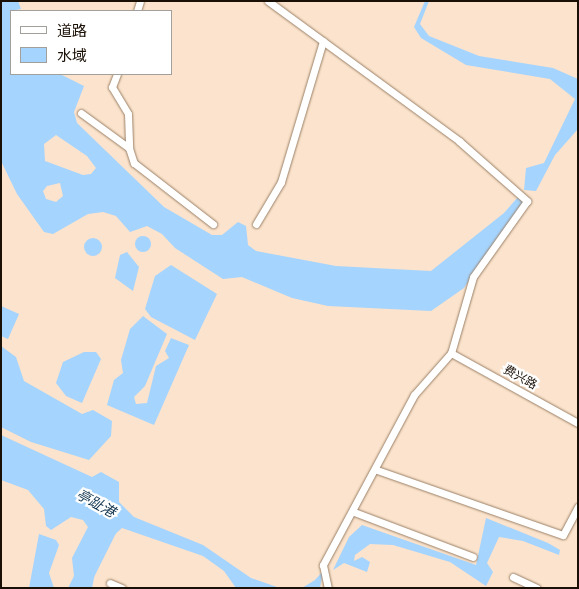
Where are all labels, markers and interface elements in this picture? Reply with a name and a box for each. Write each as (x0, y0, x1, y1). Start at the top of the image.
legend (10, 10, 172, 75)
text: 道路 (57, 21, 87, 41)
text: 水域 (57, 46, 87, 66)
street label: 费兴路 (501, 363, 539, 393)
water label: 亭趾港 (74, 485, 118, 521)

